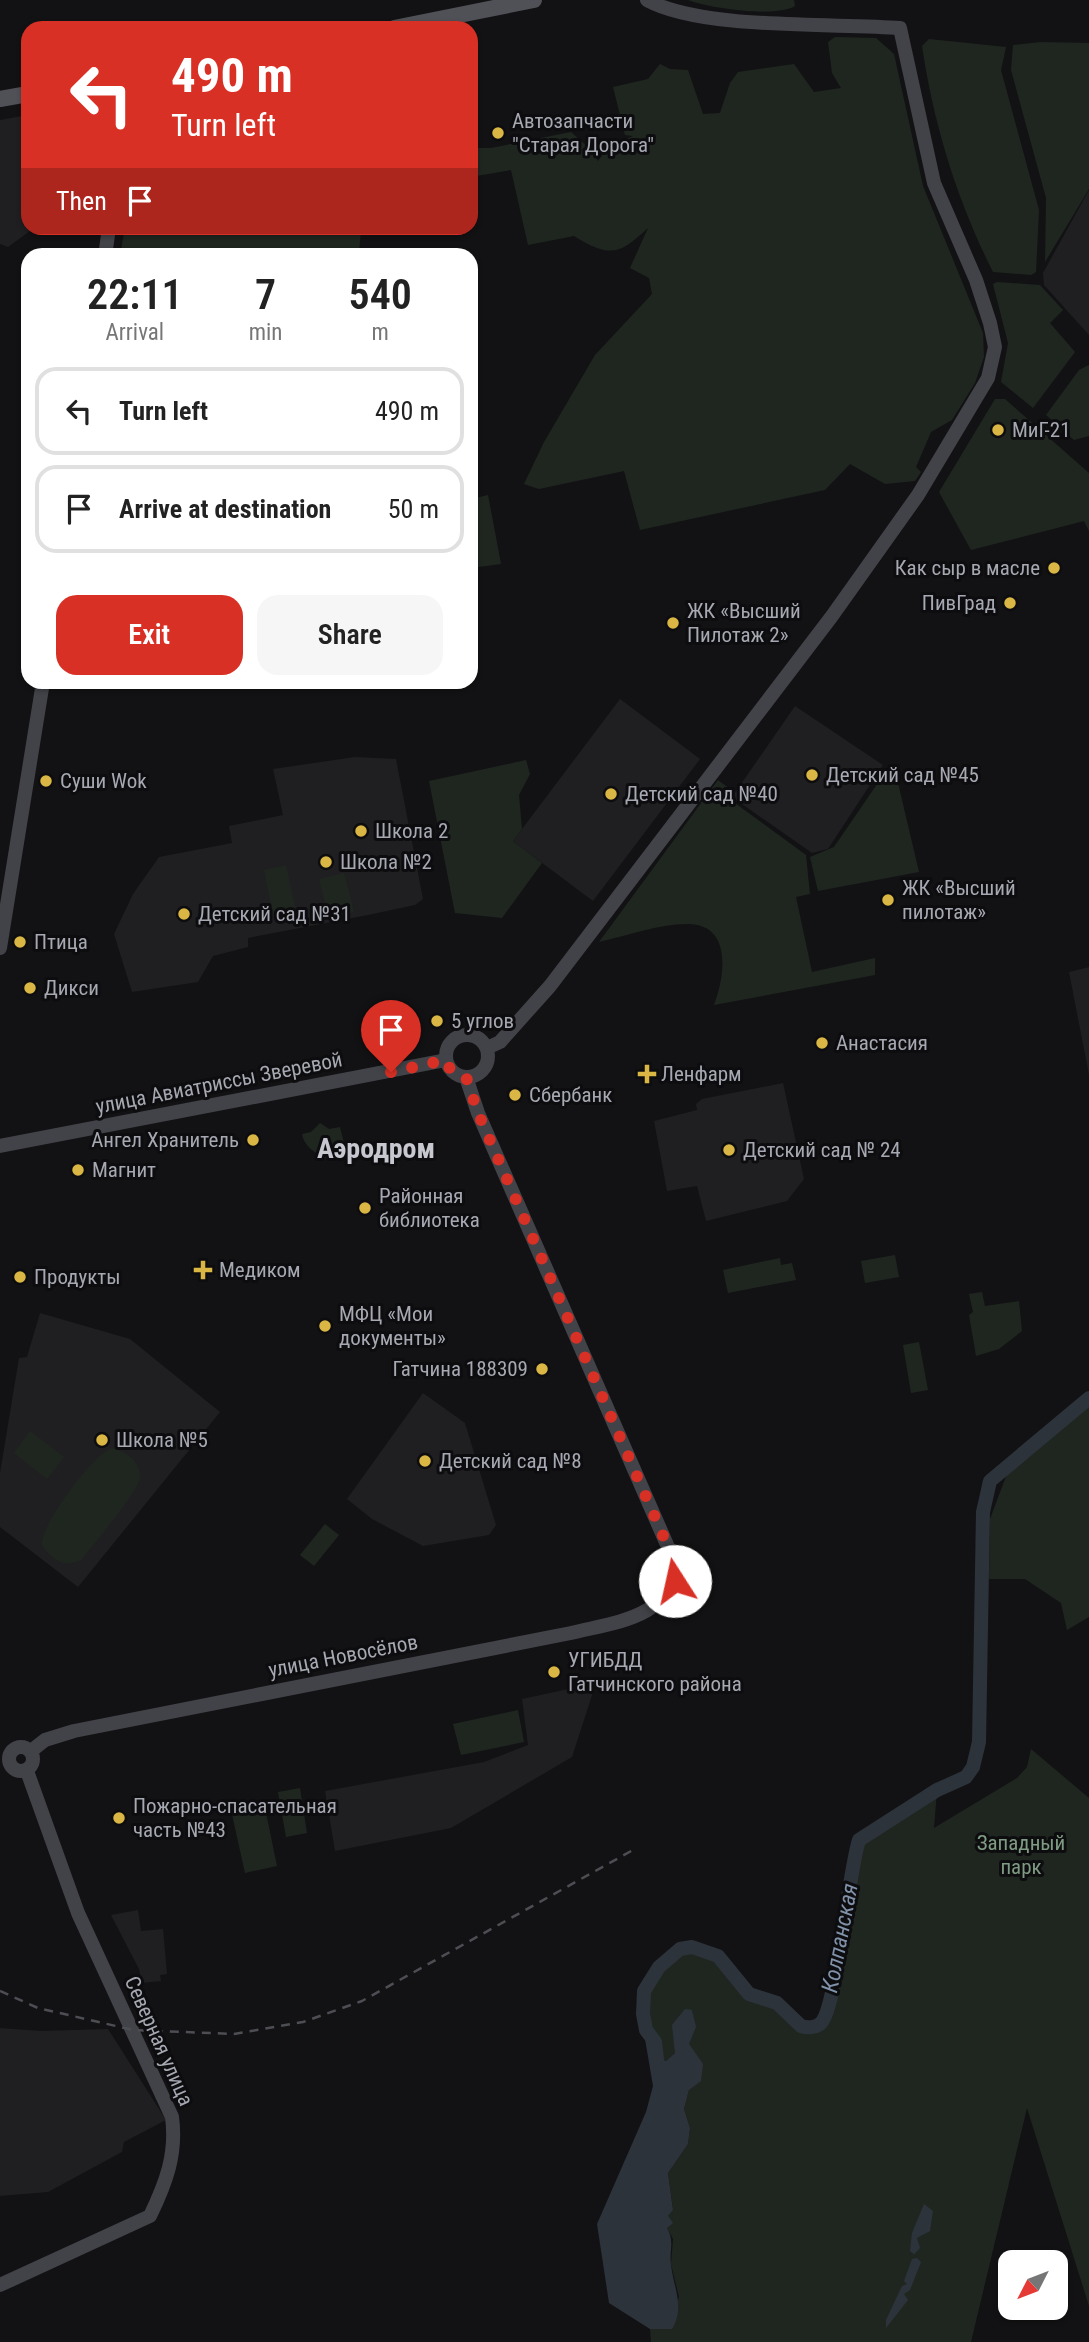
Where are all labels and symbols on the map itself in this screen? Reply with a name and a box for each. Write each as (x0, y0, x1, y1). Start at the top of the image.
place label: Автозапчасти "Старая Дорога" (512, 109, 654, 157)
marker: Автозапчасти "Старая Дорога" (490, 125, 506, 141)
place label: МиГ-21 (1012, 418, 1071, 442)
marker: МиГ-21 (990, 422, 1006, 438)
place label: Как сыр в масле (895, 556, 1040, 580)
marker: Как сыр в масле (1046, 560, 1062, 576)
place label: ПивГрад (922, 591, 996, 615)
marker: ПивГрад (1002, 595, 1018, 611)
place label: ЖК «Высший Пилотаж 2» (687, 599, 801, 647)
marker: ЖК «Высший Пилотаж 2» (665, 615, 681, 631)
place label: Детский сад №45 (826, 763, 979, 787)
marker: Детский сад №45 (804, 767, 820, 783)
place label: Суши Wok (60, 769, 147, 793)
marker: Суши Wok (38, 773, 54, 789)
place label: Детский сад №40 (625, 782, 778, 806)
marker: Детский сад №40 (603, 786, 619, 802)
place label: Школа 2 (375, 819, 448, 843)
marker: Школа 2 (353, 823, 369, 839)
place label: Школа №2 (340, 850, 432, 874)
marker: Школа №2 (318, 854, 334, 870)
place label: ЖК «Высший пилотаж» (902, 876, 1016, 924)
marker: ЖК «Высший пилотаж» (880, 892, 896, 908)
place label: Детский сад №31 (198, 902, 351, 926)
marker: Детский сад №31 (176, 906, 192, 922)
place label: Птица (34, 930, 88, 954)
marker: Птица (12, 934, 28, 950)
place label: Дикси (44, 976, 99, 1000)
marker: Дикси (22, 980, 38, 996)
pin (361, 1000, 421, 1072)
place label: 5 углов (451, 1009, 514, 1033)
marker: 5 углов (429, 1013, 445, 1029)
place label: Анастасия (836, 1031, 928, 1055)
marker: Анастасия (814, 1035, 830, 1051)
street label: улица Авиатриссы Зверевой (94, 1047, 344, 1119)
place label: Ленфарм (661, 1062, 742, 1086)
marker: Ленфарм (639, 1066, 655, 1082)
place label: Сбербанк (529, 1083, 612, 1107)
marker: Сбербанк (507, 1087, 523, 1103)
place label: Ангел Хранитель (91, 1128, 239, 1152)
marker: Ангел Хранитель (245, 1132, 261, 1148)
district label: Аэродром (317, 1132, 435, 1165)
place label: Детский сад № 24 (743, 1138, 901, 1162)
marker: Детский сад № 24 (721, 1142, 737, 1158)
place label: Магнит (92, 1158, 156, 1182)
marker: Магнит (70, 1162, 86, 1178)
place label: Районная библиотека (379, 1184, 480, 1232)
marker: Районная библиотека (357, 1200, 373, 1216)
place label: Медиком (219, 1258, 301, 1282)
marker: Медиком (193, 1260, 213, 1280)
place label: Продукты (34, 1265, 121, 1289)
marker: Продукты (12, 1269, 28, 1285)
place label: МФЦ «Мои документы» (339, 1302, 446, 1350)
marker: МФЦ «Мои документы» (317, 1318, 333, 1334)
place label: Гатчина 188309 (393, 1357, 528, 1381)
marker: Гатчина 188309 (534, 1361, 550, 1377)
place label: Школа №5 (116, 1428, 208, 1452)
marker: Школа №5 (94, 1432, 110, 1448)
place label: Детский сад №8 (439, 1449, 582, 1473)
marker: Детский сад №8 (417, 1453, 433, 1469)
position arrow (638, 1544, 712, 1618)
street label: улица Новосёлов (266, 1630, 420, 1682)
place label: УГИБДД Гатчинского района (568, 1648, 742, 1696)
marker: УГИБДД Гатчинского района (546, 1664, 562, 1680)
place label: Пожарно-спасательная часть №43 (133, 1794, 337, 1842)
marker: Пожарно-спасательная часть №43 (111, 1810, 127, 1826)
park label: Западный парк (977, 1831, 1065, 1879)
water label: Колпанская (816, 1881, 864, 1995)
street label: Северная улица (120, 1973, 198, 2109)
north arrow (998, 2250, 1068, 2320)

